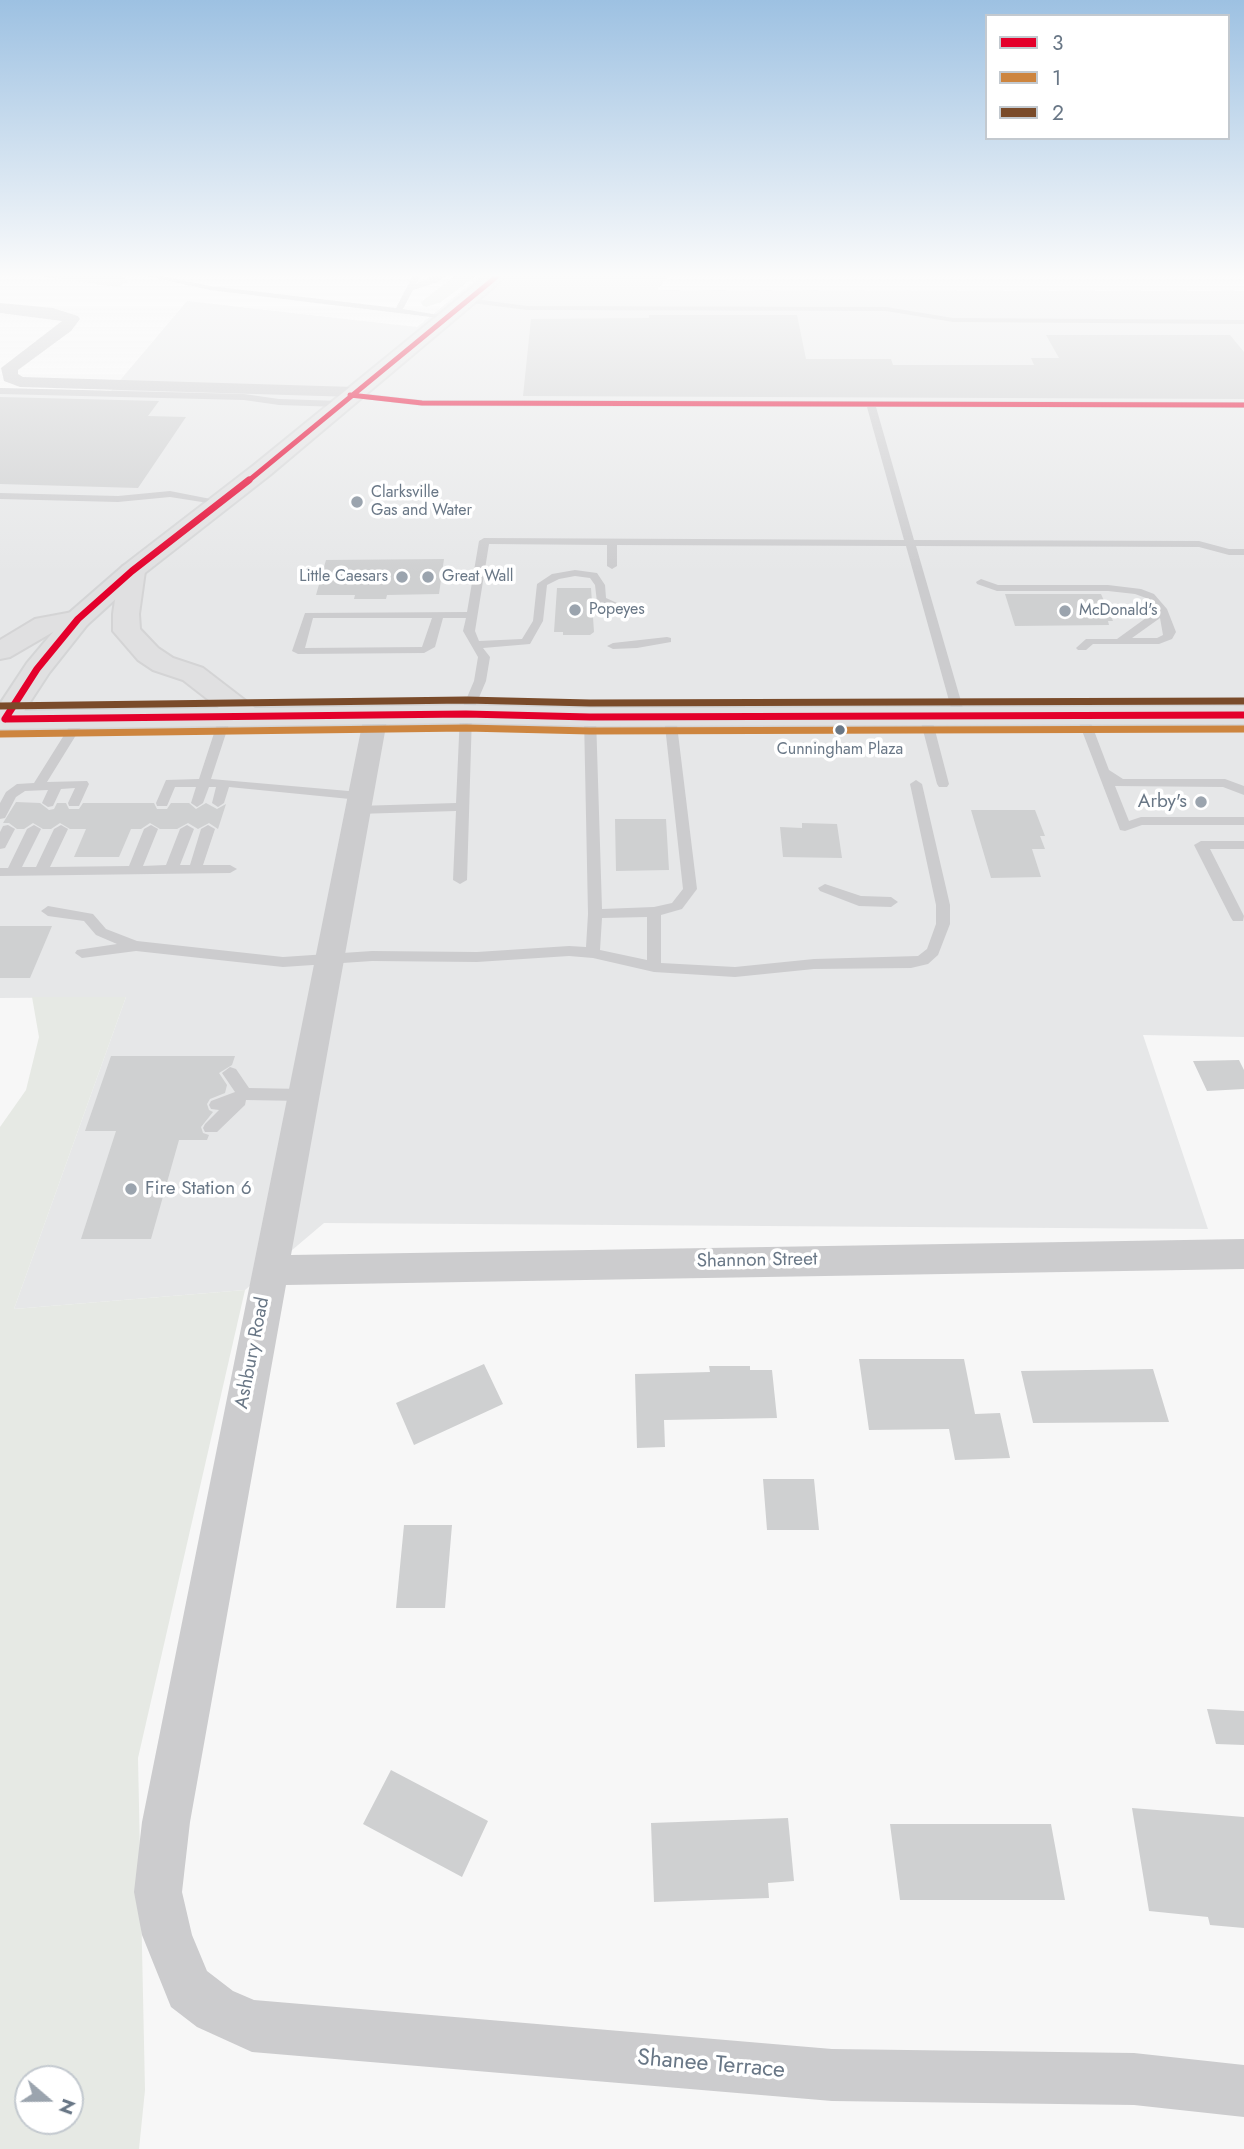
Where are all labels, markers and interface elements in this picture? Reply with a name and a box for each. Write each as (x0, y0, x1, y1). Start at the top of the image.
legend (985, 14, 1230, 140)
text: 3 (1052, 28, 1063, 58)
text: 1 (1052, 63, 1061, 93)
text: 2 (1052, 98, 1064, 128)
place label: Clarksville Gas and Water (371, 483, 472, 521)
marker: Clarksville Gas and Water (349, 494, 365, 510)
place label: Little Caesars (299, 567, 388, 587)
place label: Great Wall (442, 567, 514, 587)
marker: Little Caesars (394, 569, 410, 585)
marker: Great Wall (420, 569, 436, 585)
place label: Popeyes (589, 600, 645, 620)
place label: McDonald's (1079, 601, 1158, 621)
marker: Popeyes (567, 602, 583, 618)
marker: McDonald's (1057, 603, 1073, 619)
marker: Cunningham Plaza (833, 723, 847, 737)
place label: Cunningham Plaza (777, 740, 903, 760)
place label: Arby's (1138, 791, 1187, 813)
marker: Arby's (1193, 794, 1209, 810)
place label: Fire Station 6 (145, 1178, 252, 1200)
marker: Fire Station 6 (123, 1181, 139, 1197)
street label: Shannon Street (696, 1249, 818, 1273)
street label: Ashbury Road (231, 1295, 275, 1411)
street label: Shanee Terrace (636, 2045, 786, 2085)
north arrow (14, 2065, 84, 2135)
text: N (52, 2095, 83, 2118)

